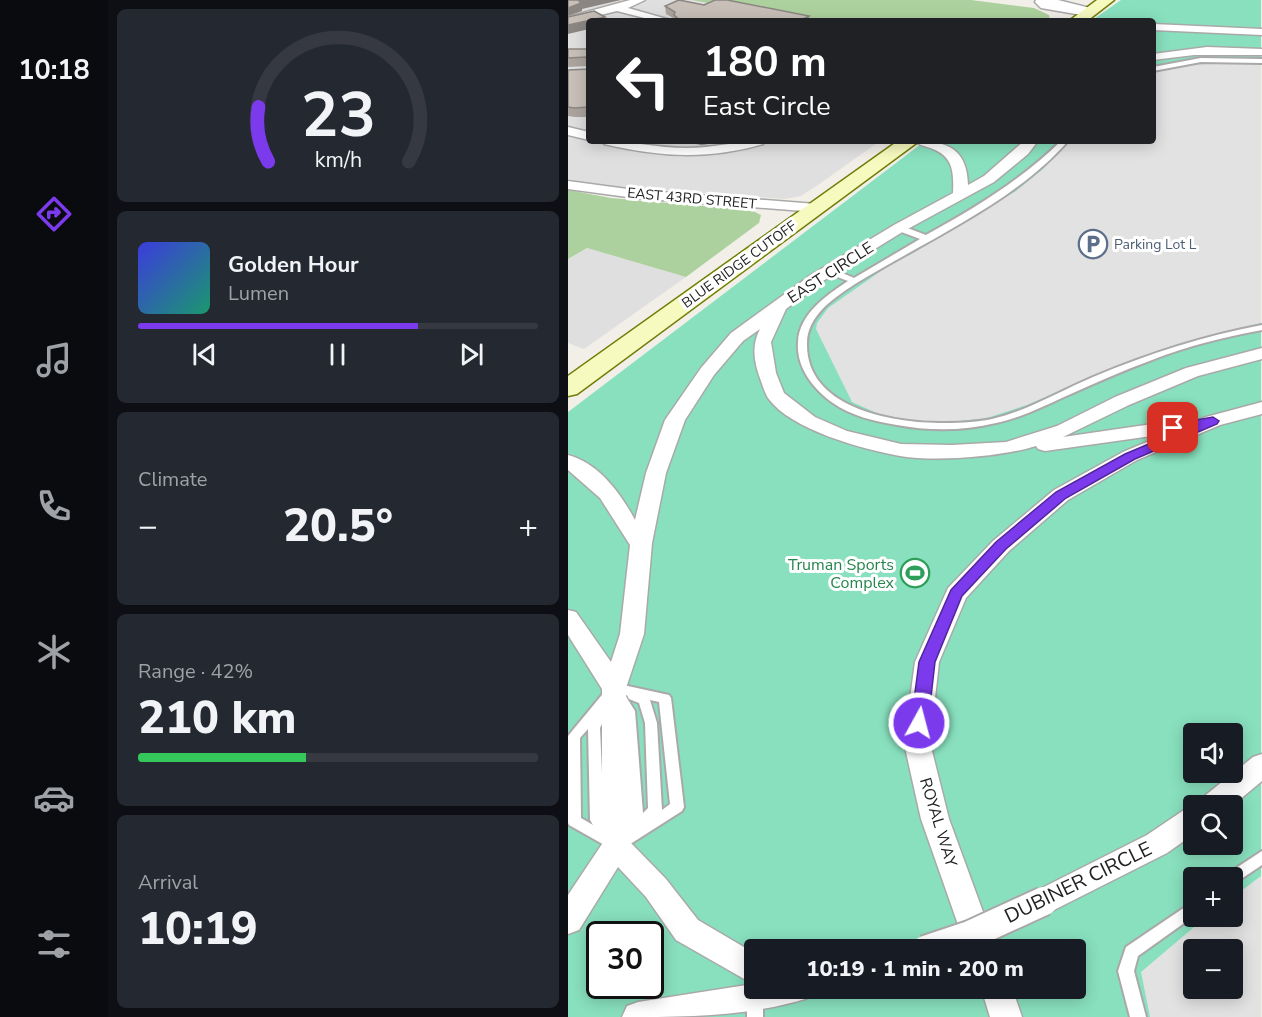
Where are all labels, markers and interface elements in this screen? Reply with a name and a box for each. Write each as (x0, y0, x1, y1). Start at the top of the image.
text: 180 m (703, 34, 827, 91)
icon: left (604, 42, 682, 120)
text: 10:18 (18, 52, 90, 89)
text: 23 (301, 73, 375, 158)
text: East Circle (703, 88, 831, 125)
text: km/h (314, 146, 362, 176)
street label: EAST 43RD STREET (627, 183, 758, 214)
icon: directions (33, 193, 75, 235)
street label: BLUE RIDGE CUTOFF (678, 216, 801, 312)
parking icon: Parking Lot L (1077, 228, 1109, 260)
place label: Parking Lot L (1114, 235, 1197, 254)
street label: EAST CIRCLE (783, 237, 878, 309)
text: Golden Hour (228, 250, 359, 280)
text: Lumen (228, 280, 289, 307)
icon: previous (188, 338, 221, 371)
icon: pause (321, 338, 354, 371)
icon: next (455, 338, 488, 371)
icon: music (33, 339, 75, 381)
pin (1147, 402, 1198, 453)
icon: arrive (1156, 411, 1189, 444)
text: Climate (138, 466, 207, 493)
icon: phone (33, 485, 75, 527)
text: 20.5° (283, 496, 393, 557)
text: − (138, 504, 158, 549)
text: + (518, 504, 538, 549)
place label: Truman Sports Complex (788, 554, 895, 594)
sports icon: Truman Sports Complex (899, 557, 931, 589)
icon: climate (33, 631, 75, 673)
text: Range · 42% (138, 658, 253, 685)
text: 210 km (138, 688, 297, 749)
position arrow (887, 691, 951, 755)
map controls (1183, 723, 1243, 999)
button: sound (1183, 723, 1243, 783)
street label: ROYAL WAY (914, 775, 962, 870)
icon: car (33, 777, 75, 819)
button: search (1183, 795, 1243, 855)
street label: DUBINER CIRCLE (1000, 835, 1156, 930)
button: + (1183, 867, 1243, 927)
text: Arrival (138, 869, 198, 896)
text: 10:19 (138, 899, 258, 960)
speed limit sign: 30 (586, 921, 664, 999)
icon: filters (33, 923, 75, 965)
button: − (1183, 939, 1243, 999)
text: 10:19 · 1 min · 200 m (806, 954, 1024, 984)

